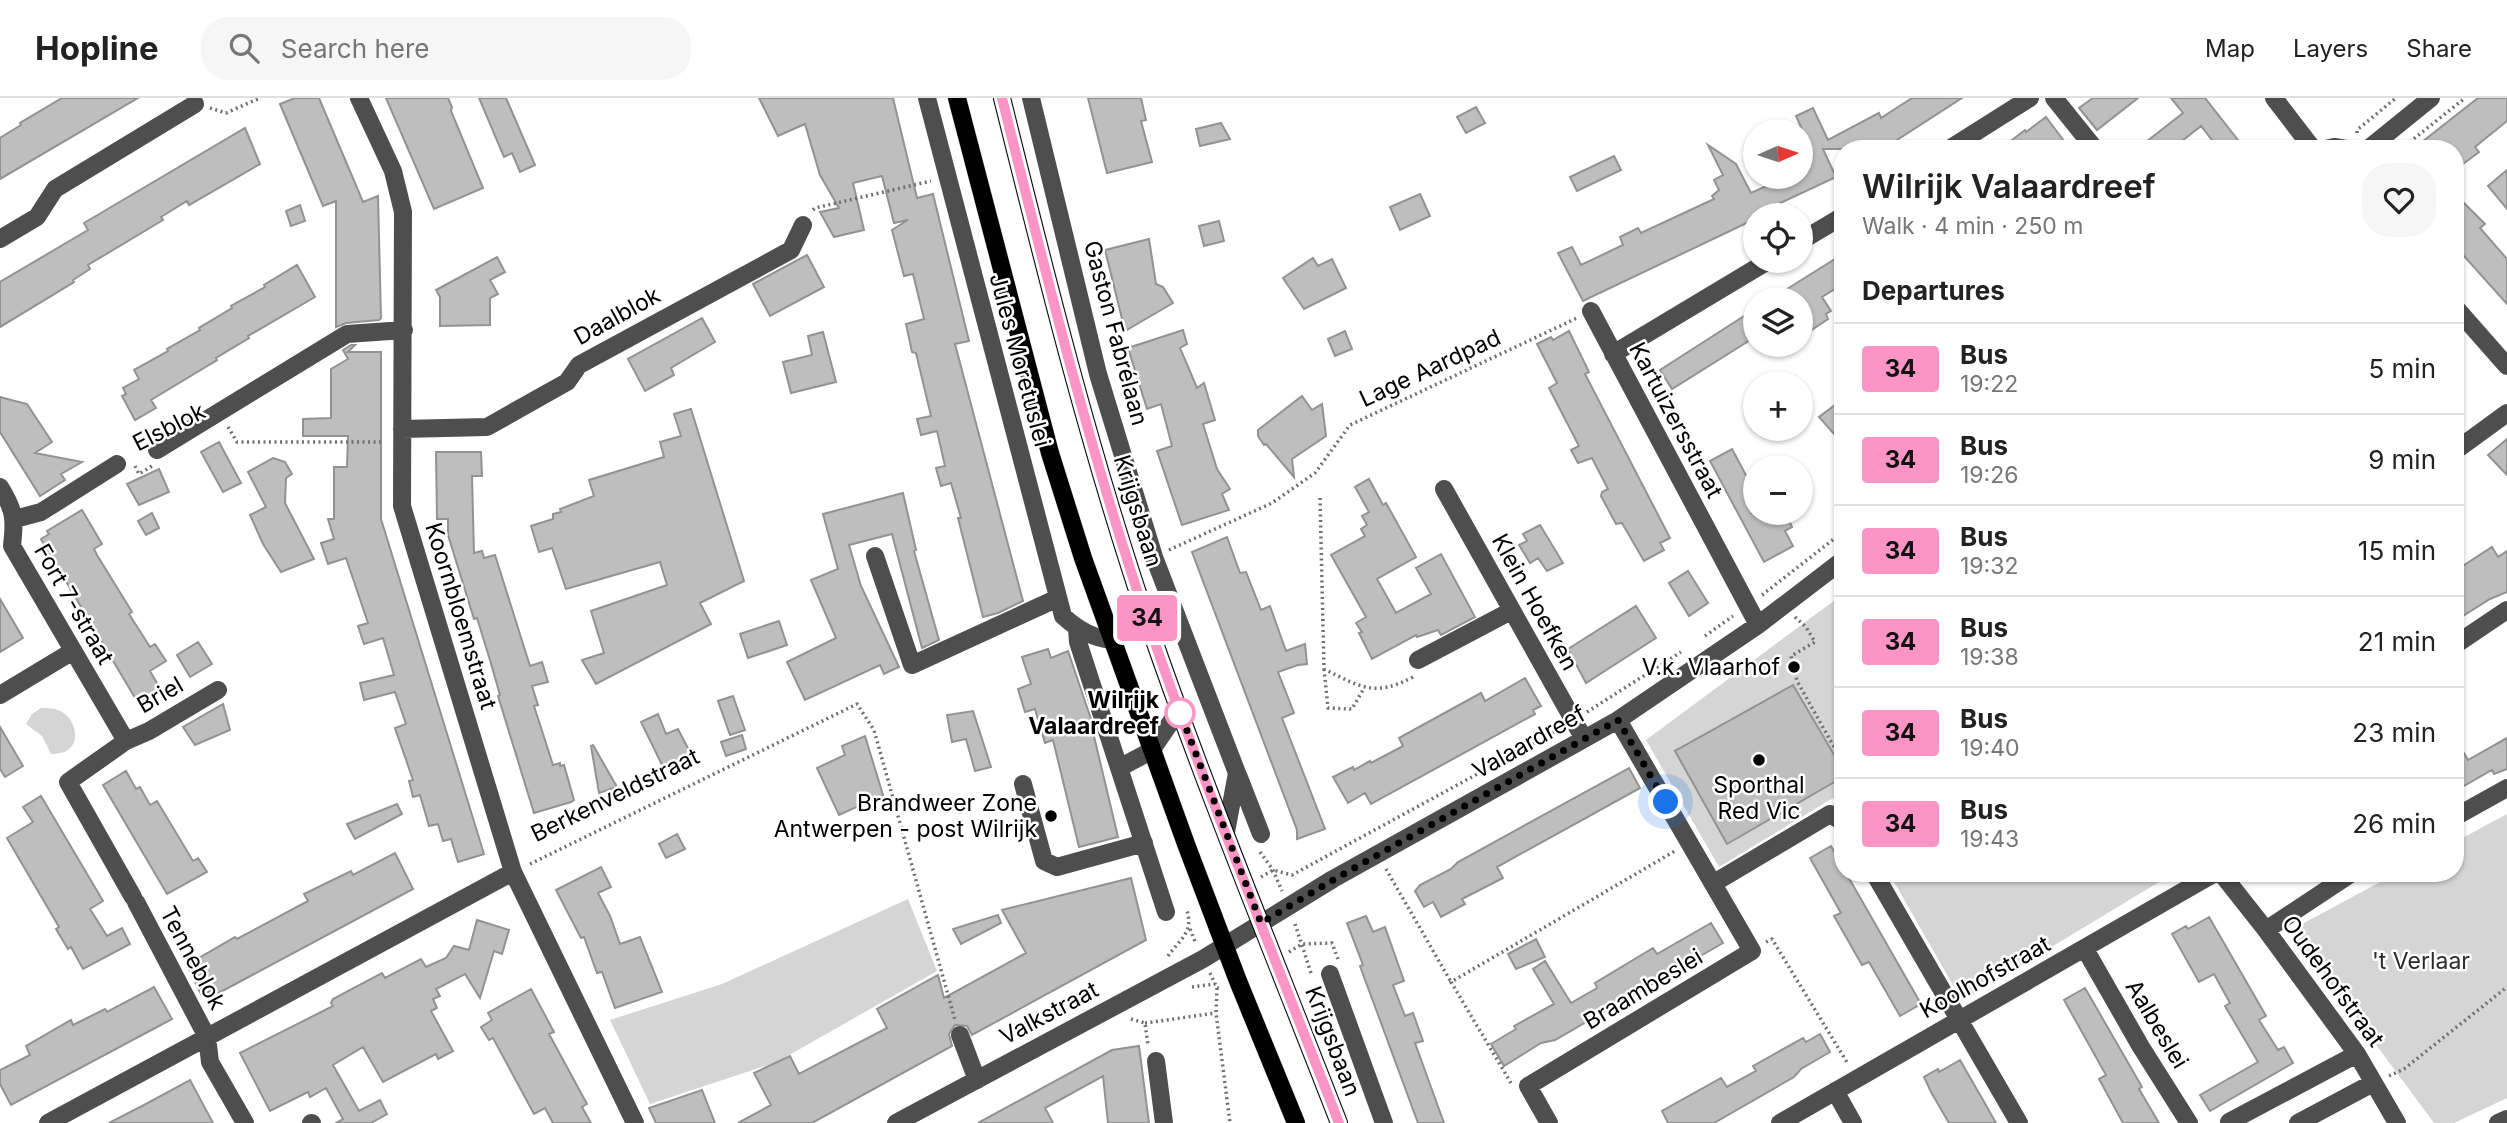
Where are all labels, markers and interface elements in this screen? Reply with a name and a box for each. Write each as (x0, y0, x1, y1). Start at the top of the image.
search box (201, 17, 691, 80)
text: Hopline (35, 28, 159, 68)
icon: search (225, 29, 263, 67)
text: Search here (281, 33, 429, 64)
text: Map (2205, 34, 2255, 63)
text: Layers (2293, 34, 2368, 63)
text: Share (2406, 34, 2472, 63)
north arrow (1743, 119, 1813, 189)
map controls (1743, 119, 1813, 525)
button: heart (2362, 163, 2436, 237)
text: Wilrijk Valaardreef (1862, 166, 2156, 206)
button: locate (1743, 203, 1813, 273)
text: Walk · 4 min · 250 m (1862, 212, 2084, 240)
street label: Gaston Fabrélaan (1078, 238, 1154, 428)
street label: Jules Moretuslei (983, 270, 1057, 450)
text: Departures (1862, 275, 2005, 306)
street label: Daalblok (569, 281, 665, 351)
button: layers (1743, 287, 1813, 357)
street label: Lage Aardpad (1355, 323, 1505, 413)
street label: Kartuizersstraat (1623, 337, 1729, 503)
text: Bus (1960, 339, 2008, 370)
text: 5 min (2368, 353, 2436, 384)
text: 34 (1885, 354, 1916, 383)
text: 19:22 (1960, 370, 2018, 398)
button: + (1743, 371, 1813, 441)
street label: Elsblok (128, 397, 210, 457)
text: Bus (1960, 430, 2008, 461)
text: 9 min (2368, 444, 2436, 475)
text: 34 (1885, 445, 1916, 474)
street label: Krijgsbaan (1108, 452, 1168, 570)
button: − (1743, 455, 1813, 525)
text: 19:26 (1960, 461, 2019, 489)
street label: Koornbloemstraat (419, 519, 503, 713)
text: Bus (1960, 521, 2008, 552)
street label: Klein Hoefken (1486, 529, 1584, 675)
text: 15 min (2358, 535, 2436, 566)
text: 34 (1885, 536, 1916, 565)
street label: Fort 7-straat (28, 539, 120, 670)
text: 19:32 (1960, 552, 2018, 580)
line badge: 34 (1116, 595, 1178, 641)
text: 34 (1131, 603, 1163, 632)
text: Bus (1960, 612, 2008, 643)
text: 21 min (2358, 626, 2436, 657)
text: 34 (1885, 627, 1916, 656)
text: 19:38 (1960, 643, 2019, 671)
place label: V.k. Vlaarhof (1642, 653, 1780, 681)
marker: V.k. Vlaarhof (1786, 659, 1802, 675)
street label: Briel (132, 671, 188, 719)
place label: Wilrijk Valaardreef (1028, 686, 1160, 740)
marker: Wilrijk Valaardreef (1165, 698, 1195, 728)
street label: Valaardreef (1468, 699, 1591, 785)
text: Bus (1960, 703, 2008, 734)
text: 23 min (2352, 717, 2436, 748)
text: 34 (1885, 718, 1916, 747)
text: 19:40 (1960, 734, 2020, 762)
street label: Berkenveldstraat (526, 742, 704, 848)
marker: Sporthal Red Vic (1751, 752, 1767, 768)
place label: Sporthal Red Vic (1713, 771, 1805, 825)
your location (1648, 784, 1683, 819)
place label: Brandweer Zone Antwerpen - post Wilrijk (774, 789, 1037, 843)
text: Bus (1960, 794, 2008, 825)
marker: Brandweer Zone Antwerpen - post Wilrijk (1043, 808, 1059, 824)
text: 26 min (2352, 808, 2436, 839)
text: 34 (1885, 809, 1916, 838)
text: 19:43 (1960, 825, 2019, 853)
street label: Tenneblok (154, 901, 232, 1015)
street label: Oudehofstraat (2276, 910, 2390, 1053)
street label: Koolhofstraat (1915, 929, 2056, 1024)
street label: Braambeslei (1578, 943, 1708, 1035)
park label: 't Verlaar (2372, 947, 2470, 975)
street label: Valkstraat (995, 975, 1103, 1051)
street label: Aalbeslei (2120, 975, 2194, 1073)
street label: Krijgsbaan (1299, 982, 1367, 1100)

